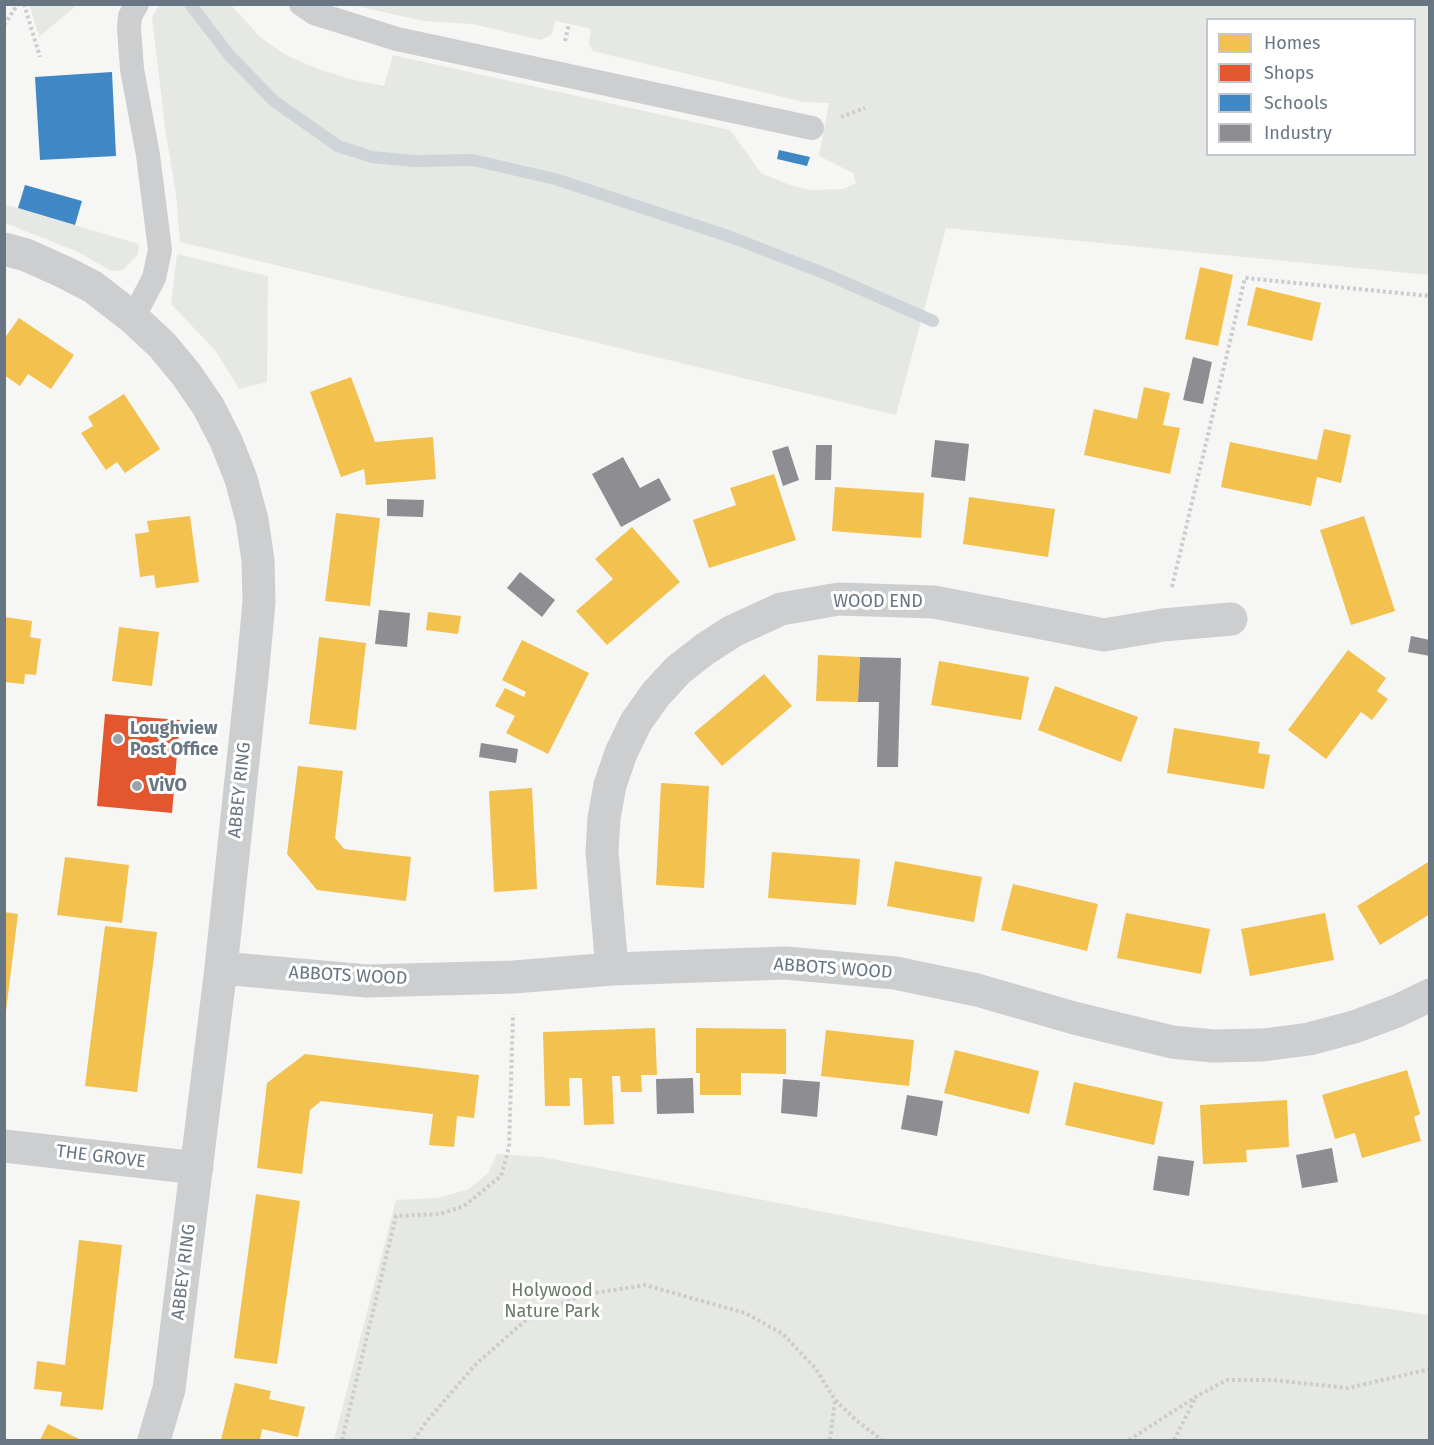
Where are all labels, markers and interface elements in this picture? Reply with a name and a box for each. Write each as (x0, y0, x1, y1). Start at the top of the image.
legend (1206, 18, 1416, 156)
text: Homes (1264, 32, 1320, 54)
text: Shops (1264, 62, 1314, 84)
text: Schools (1264, 92, 1328, 114)
text: Industry (1264, 122, 1332, 144)
street label: WOOD END (833, 591, 923, 613)
place label: Loughview Post Office (130, 718, 219, 760)
marker: Loughview Post Office (111, 732, 125, 746)
street label: ABBEY RING (224, 741, 256, 839)
place label: ViVO (149, 775, 187, 797)
marker: ViVO (130, 779, 144, 793)
street label: ABBOTS WOOD (773, 954, 893, 984)
street label: ABBOTS WOOD (288, 962, 408, 990)
street label: THE GROVE (55, 1141, 147, 1173)
street label: ABBEY RING (167, 1223, 201, 1321)
park label: Holywood Nature Park (504, 1280, 600, 1322)

